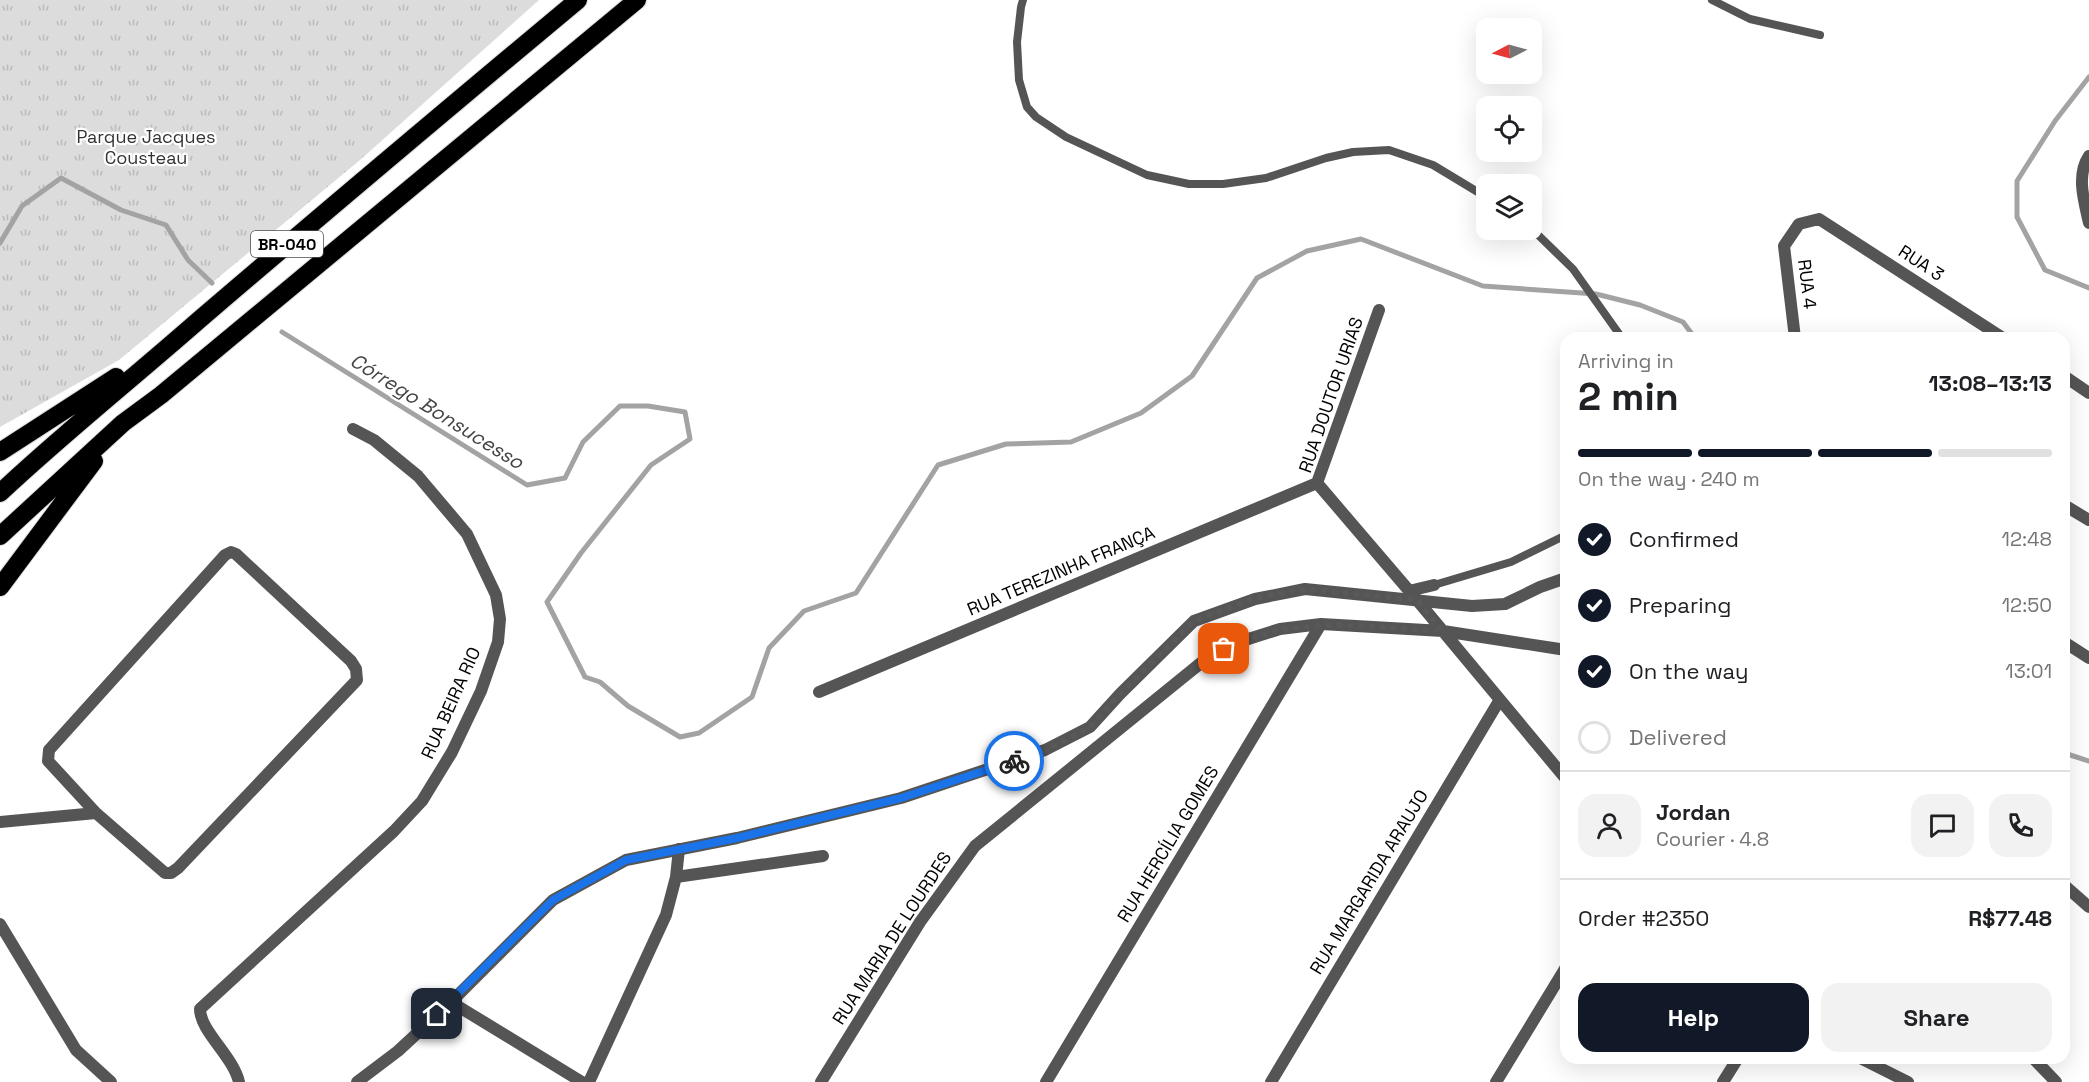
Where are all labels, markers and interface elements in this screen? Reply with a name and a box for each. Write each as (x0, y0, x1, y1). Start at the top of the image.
north arrow (1476, 18, 1542, 84)
map controls (1476, 18, 1542, 240)
button: locate (1476, 96, 1542, 162)
park label: Parque Jacques Cousteau (76, 125, 216, 169)
button: layers (1476, 174, 1542, 240)
road number: BR-040 (251, 231, 323, 257)
street label: RUA 3 (1894, 239, 1948, 286)
street label: RUA 4 (1793, 258, 1822, 310)
street label: RUA DOUTOR URIAS (1293, 314, 1368, 476)
water label: Córrego Bonsucesso (345, 347, 529, 475)
text: Arriving in (1578, 348, 1674, 374)
text: 13:08–13:13 (1929, 369, 2052, 397)
text: 2 min (1578, 372, 1679, 421)
text: On the way · 240 m (1578, 466, 1760, 492)
street label: RUA TEREZINHA FRANÇA (963, 520, 1158, 621)
icon: check (1578, 523, 1611, 556)
text: Confirmed (1629, 525, 1739, 553)
text: 12:48 (2002, 526, 2052, 552)
icon: check (1578, 589, 1611, 622)
text: Preparing (1629, 591, 1731, 619)
text: 12:50 (2002, 592, 2052, 618)
pin (1198, 623, 1249, 674)
icon: bag (1207, 632, 1240, 665)
street label: RUA BEIRA RIO (416, 643, 485, 762)
icon: check (1578, 655, 1611, 688)
text: On the way (1629, 657, 1748, 685)
text: 13:01 (2005, 658, 2052, 684)
text: Delivered (1629, 723, 1727, 751)
courier (984, 731, 1044, 791)
icon: bike (998, 745, 1031, 778)
street label: RUA HERCÍLIA GOMES (1112, 761, 1223, 926)
street label: RUA MARGARIDA ARAUJO (1304, 785, 1433, 978)
button: person (1578, 794, 1641, 857)
button: chat (1911, 794, 1974, 857)
button: phone (1989, 794, 2052, 857)
text: Jordan (1656, 798, 1731, 826)
text: Courier · 4.8 (1656, 826, 1769, 852)
street label: RUA MARIA DE LOURDES (827, 847, 956, 1029)
text: Order #2350 (1578, 904, 1709, 932)
text: R$77.48 (1968, 904, 2052, 932)
button: Help (1578, 983, 1809, 1052)
button: Share (1821, 983, 2052, 1052)
pin (411, 988, 462, 1039)
icon: home (420, 997, 453, 1030)

